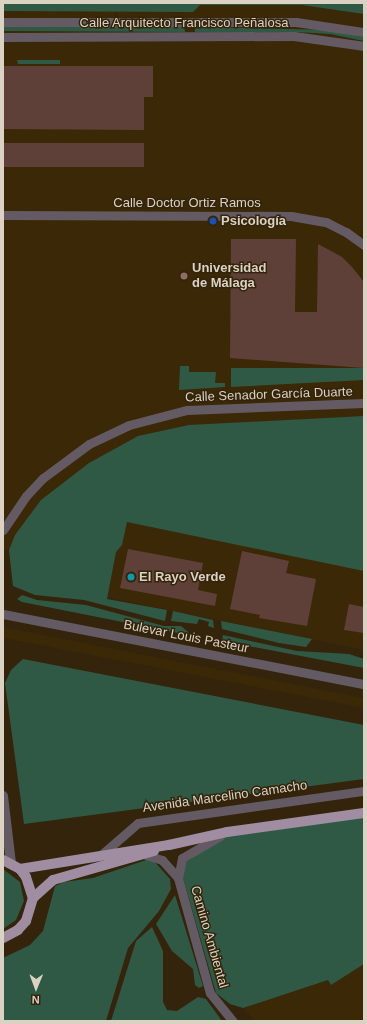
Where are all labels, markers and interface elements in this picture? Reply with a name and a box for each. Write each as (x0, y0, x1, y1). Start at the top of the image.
street label: Calle Arquitecto Francisco Peñalosa (79, 15, 289, 31)
street label: Calle Doctor Ortiz Ramos (113, 195, 261, 211)
place label: Psicología (221, 213, 286, 229)
marker: Psicología (208, 216, 218, 226)
place label: Universidad de Málaga (192, 261, 266, 292)
marker: Universidad de Málaga (179, 271, 189, 281)
street label: Calle Senador García Duarte (185, 384, 353, 406)
place label: El Rayo Verde (139, 569, 226, 585)
marker: El Rayo Verde (126, 572, 136, 582)
street label: Bulevar Louis Pasteur (122, 617, 250, 657)
street label: Avenida Marcelino Camacho (142, 778, 308, 816)
street label: Camino Ambiental (187, 884, 231, 990)
north arrow (16, 968, 56, 1008)
text: N (32, 994, 40, 1006)

